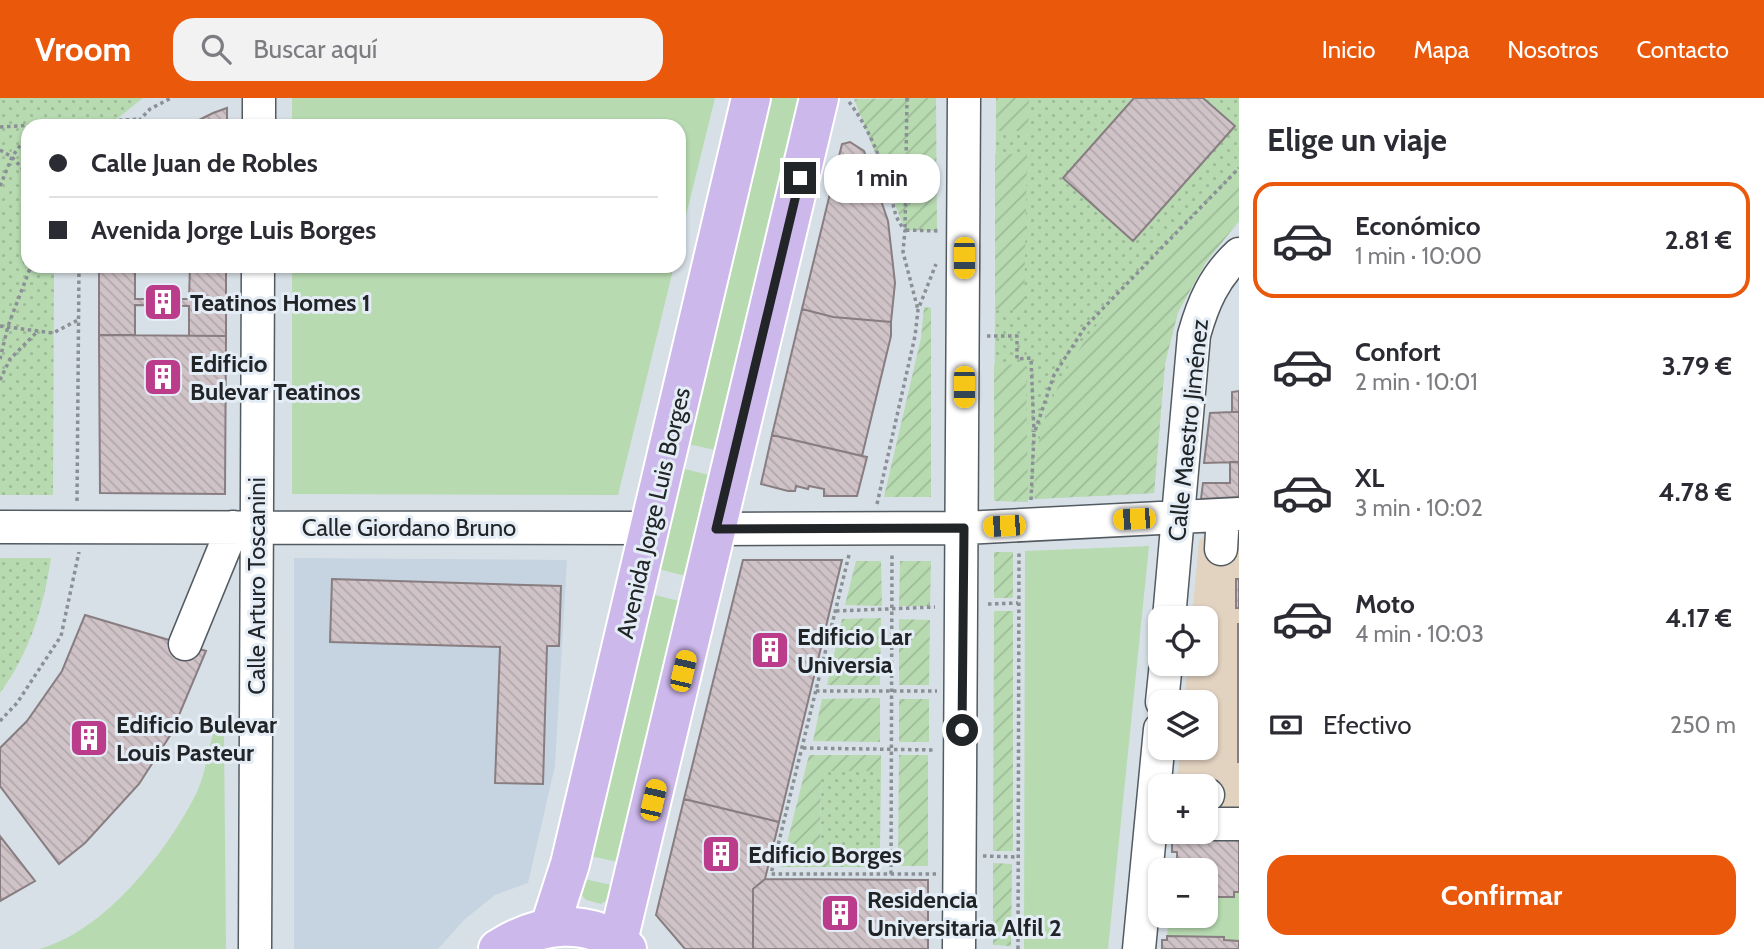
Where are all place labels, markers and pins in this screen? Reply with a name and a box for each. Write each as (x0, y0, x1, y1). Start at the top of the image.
building icon: Teatinos Homes 1 (142, 281, 184, 323)
place label: Teatinos Homes 1 (190, 288, 371, 317)
place label: Edificio Bulevar Teatinos (190, 349, 360, 406)
building icon: Edificio Bulevar Teatinos (142, 356, 184, 398)
place label: Edificio Lar Universia (797, 622, 912, 679)
building icon: Edificio Lar Universia (749, 629, 791, 671)
place label: Edificio Bulevar Louis Pasteur (116, 710, 277, 767)
building icon: Edificio Bulevar Louis Pasteur (68, 717, 110, 759)
building icon: Edificio Borges (700, 833, 742, 875)
place label: Edificio Borges (748, 840, 902, 869)
place label: Residencia Universitaria Alfil 2 (867, 885, 1062, 942)
building icon: Residencia Universitaria Alfil 2 (819, 892, 861, 934)

